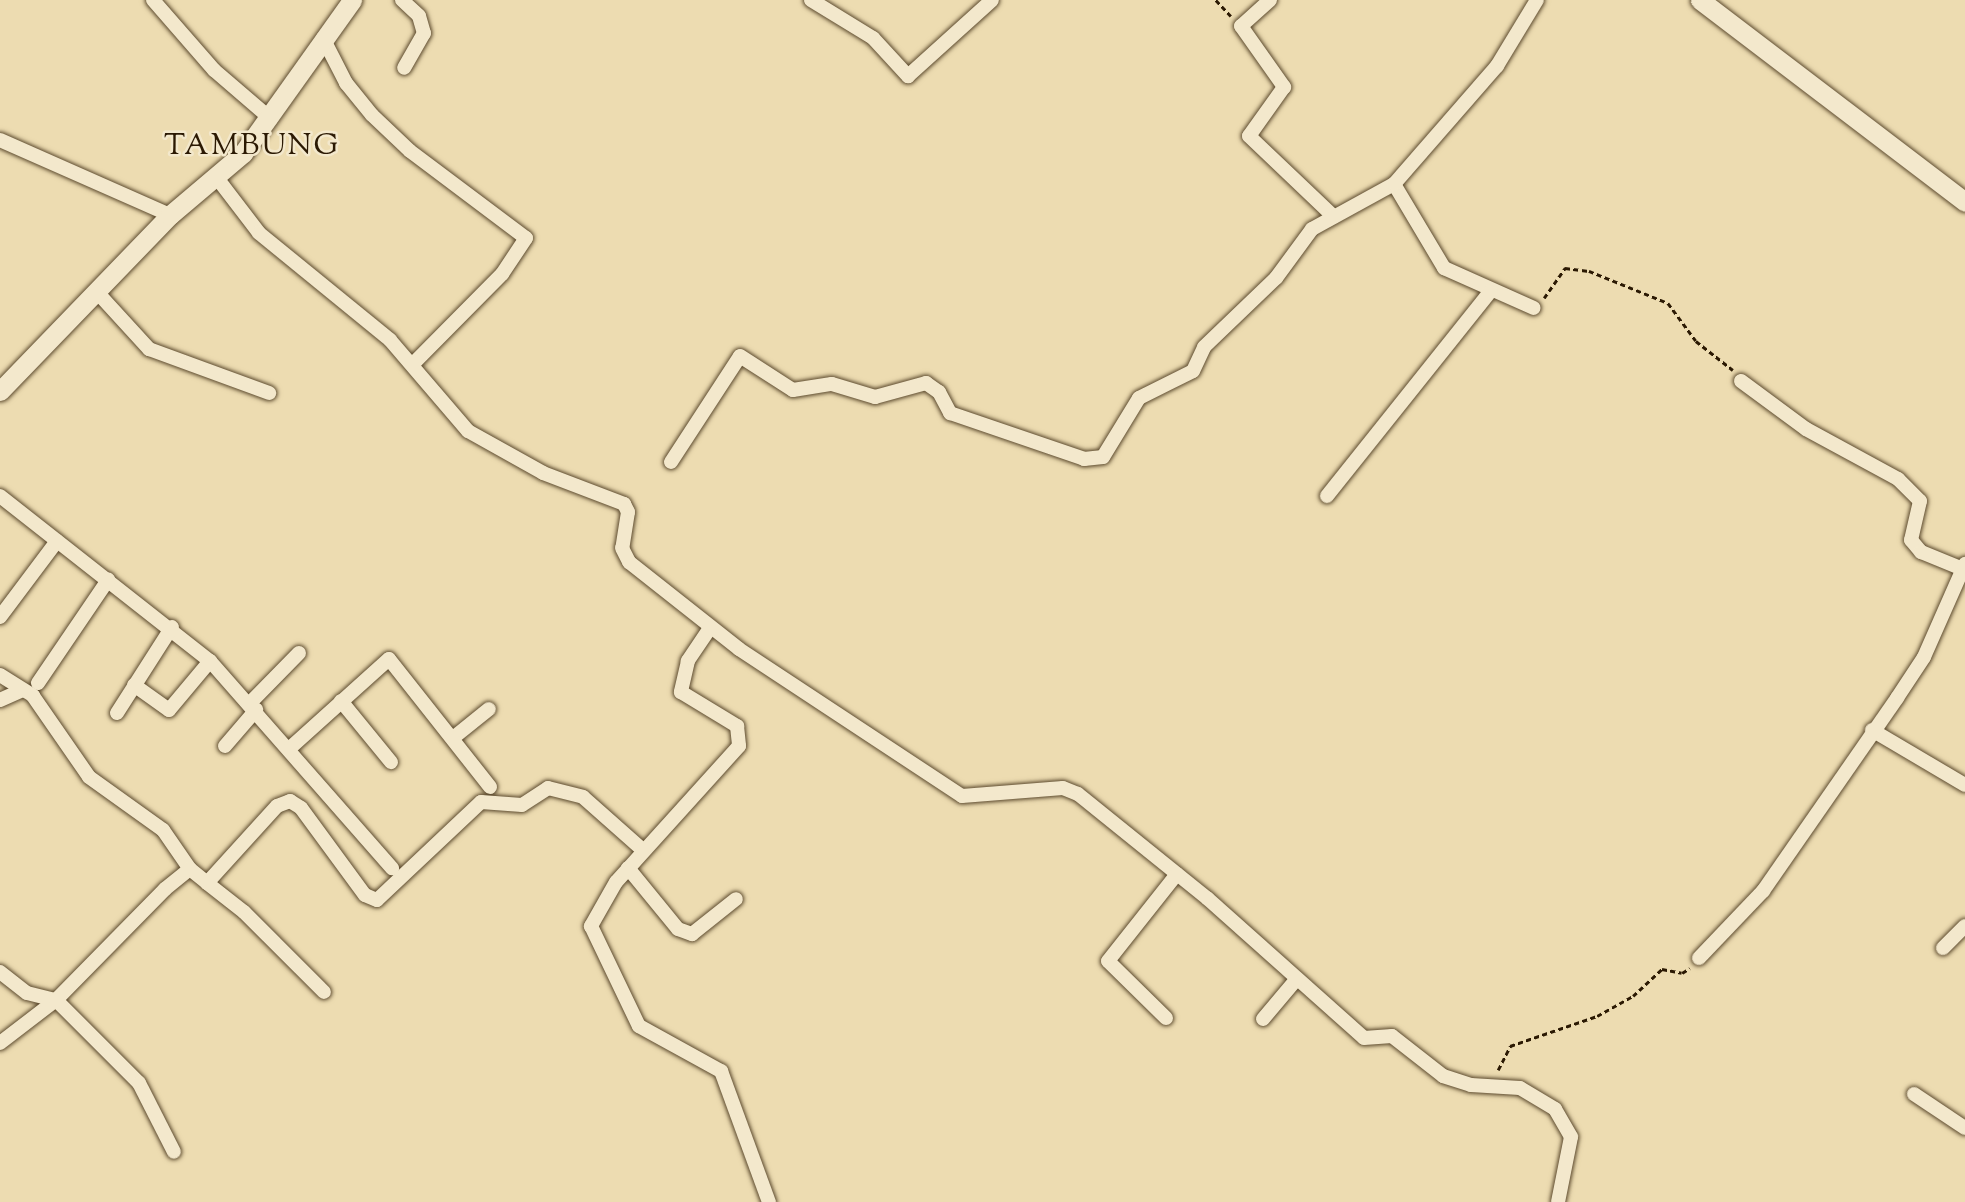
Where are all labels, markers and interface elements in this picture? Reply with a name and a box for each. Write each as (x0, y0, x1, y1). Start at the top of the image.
district label: TAMBUNG (165, 129, 339, 165)

